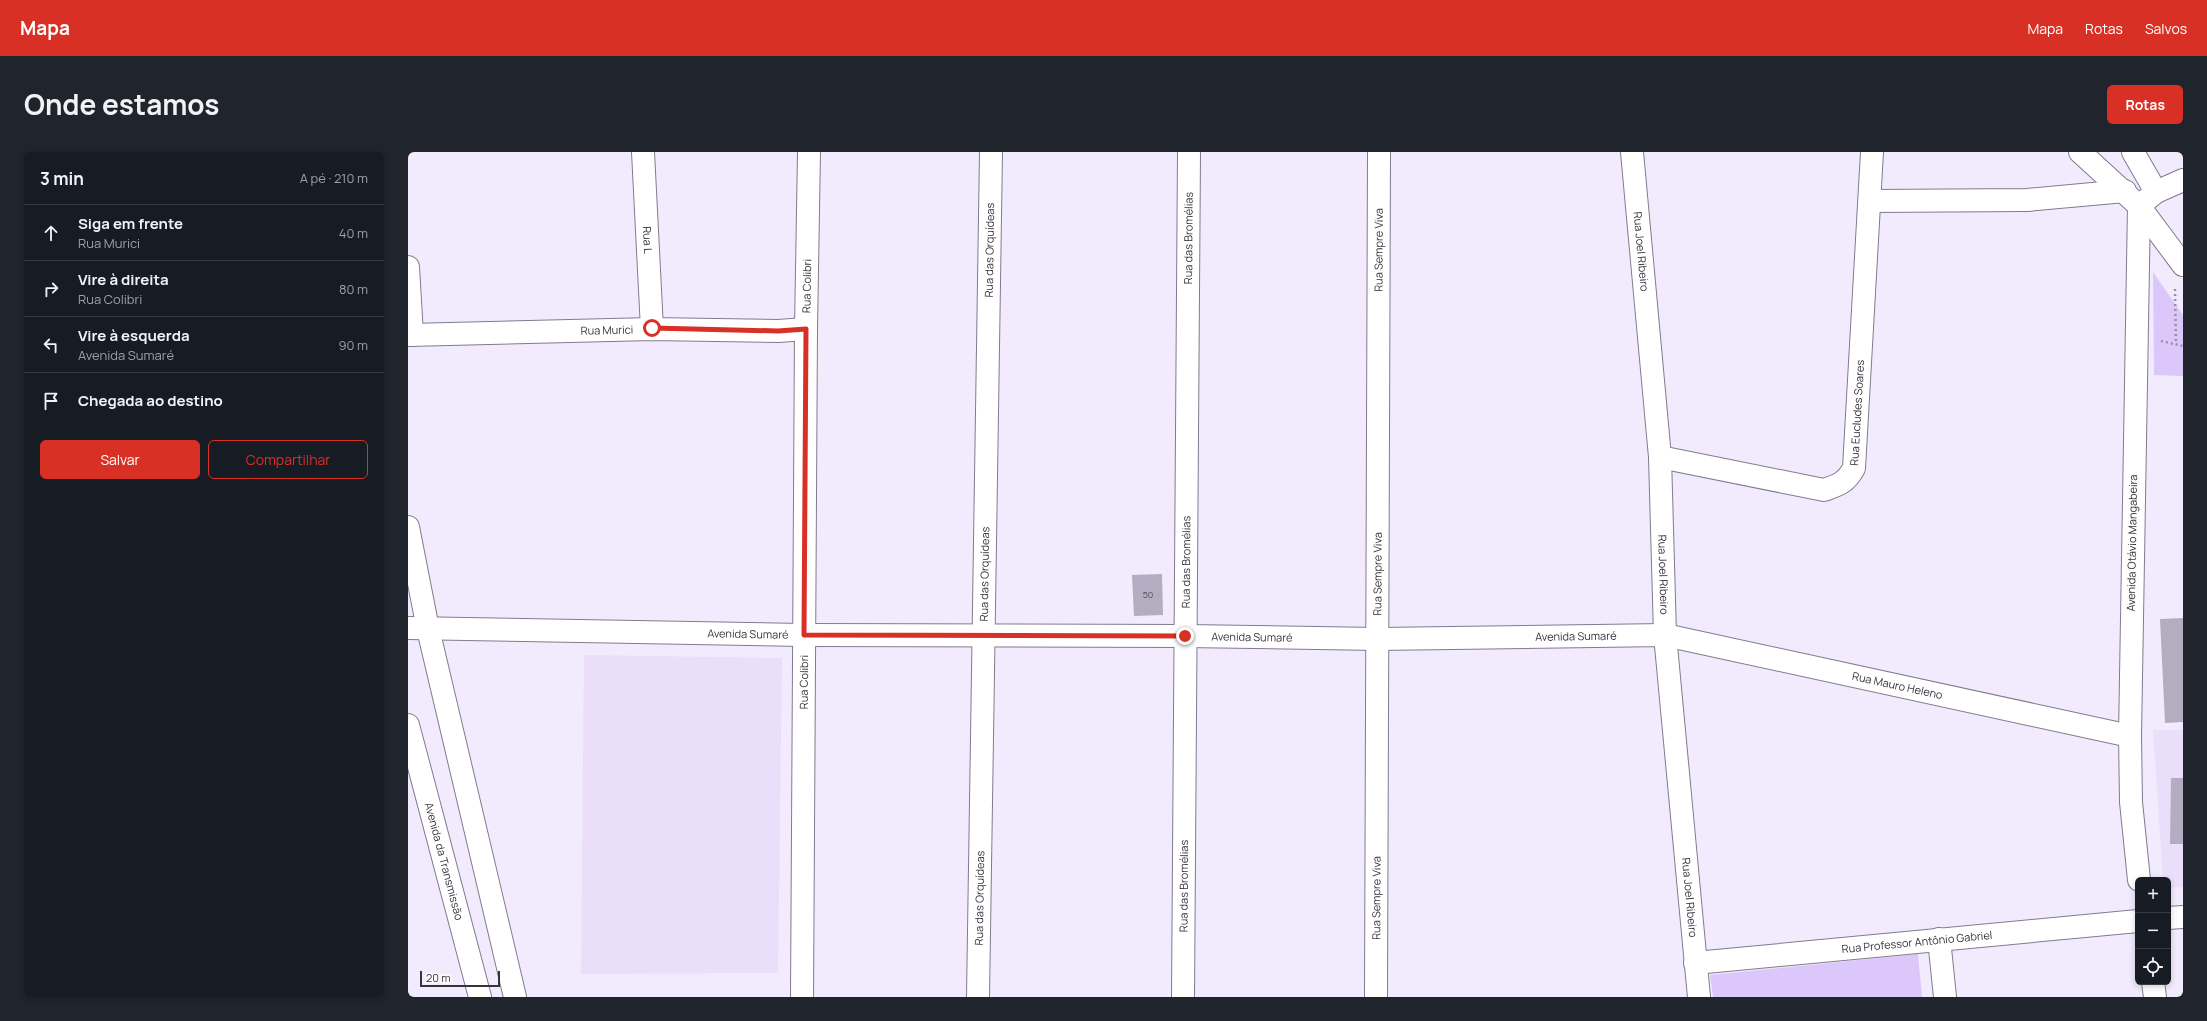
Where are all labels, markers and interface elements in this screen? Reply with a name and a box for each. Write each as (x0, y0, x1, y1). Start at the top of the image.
text: Mapa (20, 15, 70, 41)
text: Mapa (2027, 19, 2063, 38)
text: Rotas (2085, 19, 2123, 38)
text: Salvos (2145, 19, 2187, 38)
text: Onde estamos (24, 85, 219, 123)
button: Rotas (2107, 85, 2183, 124)
text: 3 min (40, 167, 84, 190)
text: A pé · 210 m (300, 169, 368, 187)
street label: Rua das Bromélias (1180, 192, 1196, 284)
street label: Rua das Orquídeas (981, 202, 997, 298)
street label: Rua Sempre Viva (1371, 208, 1386, 292)
street label: Rua Joel Ribeiro (1631, 211, 1653, 293)
text: Siga em frente (78, 213, 183, 234)
icon: ahead (40, 222, 62, 244)
text: 40 m (339, 224, 368, 242)
street label: Rua L (640, 226, 656, 254)
text: Rua Murici (78, 234, 140, 252)
street label: Rua Colibri (798, 259, 814, 313)
text: Vire à direita (78, 269, 169, 290)
icon: right (40, 278, 62, 300)
text: 80 m (339, 280, 368, 298)
text: Rua Colibri (78, 290, 142, 308)
route start (643, 319, 661, 337)
street label: Rua Murici (580, 321, 633, 338)
text: Vire à esquerda (78, 325, 190, 346)
icon: left (40, 334, 62, 356)
text: 90 m (338, 336, 368, 354)
text: Avenida Sumaré (78, 346, 174, 364)
street label: Rua Eucludes Soares (1846, 359, 1867, 466)
icon: arrive (40, 390, 62, 412)
text: Chegada ao destino (78, 390, 223, 411)
button: Salvar (40, 440, 200, 479)
button: Compartilhar (208, 440, 368, 479)
street label: Avenida Otávio Mangabeira (2123, 474, 2140, 612)
street label: Rua das Bromélias (1178, 516, 1193, 608)
street label: Rua das Orquídeas (976, 526, 992, 622)
street label: Rua Sempre Viva (1369, 532, 1385, 616)
street label: Rua Joel Ribeiro (1655, 534, 1672, 615)
house number: 50 (1143, 588, 1153, 601)
street label: Avenida Sumaré (707, 625, 789, 642)
route end (1176, 627, 1194, 645)
street label: Avenida Sumaré (1211, 628, 1293, 645)
street label: Avenida Sumaré (1535, 628, 1617, 644)
street label: Rua Colibri (796, 655, 811, 709)
street label: Rua Mauro Heleno (1851, 668, 1945, 702)
street label: Avenida da Transmissão (422, 801, 467, 922)
street label: Rua das Bromélias (1175, 840, 1191, 932)
street label: Rua das Orquídeas (971, 850, 987, 946)
street label: Rua Sempre Viva (1368, 856, 1383, 940)
street label: Rua Joel Ribeiro (1679, 857, 1701, 938)
map controls (2135, 877, 2171, 985)
button: + (2135, 877, 2171, 913)
button: − (2135, 913, 2171, 949)
street label: Rua Professor Antônio Gabriel (1841, 927, 1993, 956)
button: locate (2135, 949, 2171, 985)
scale bar (420, 969, 500, 988)
text: 20 m (426, 970, 451, 985)

